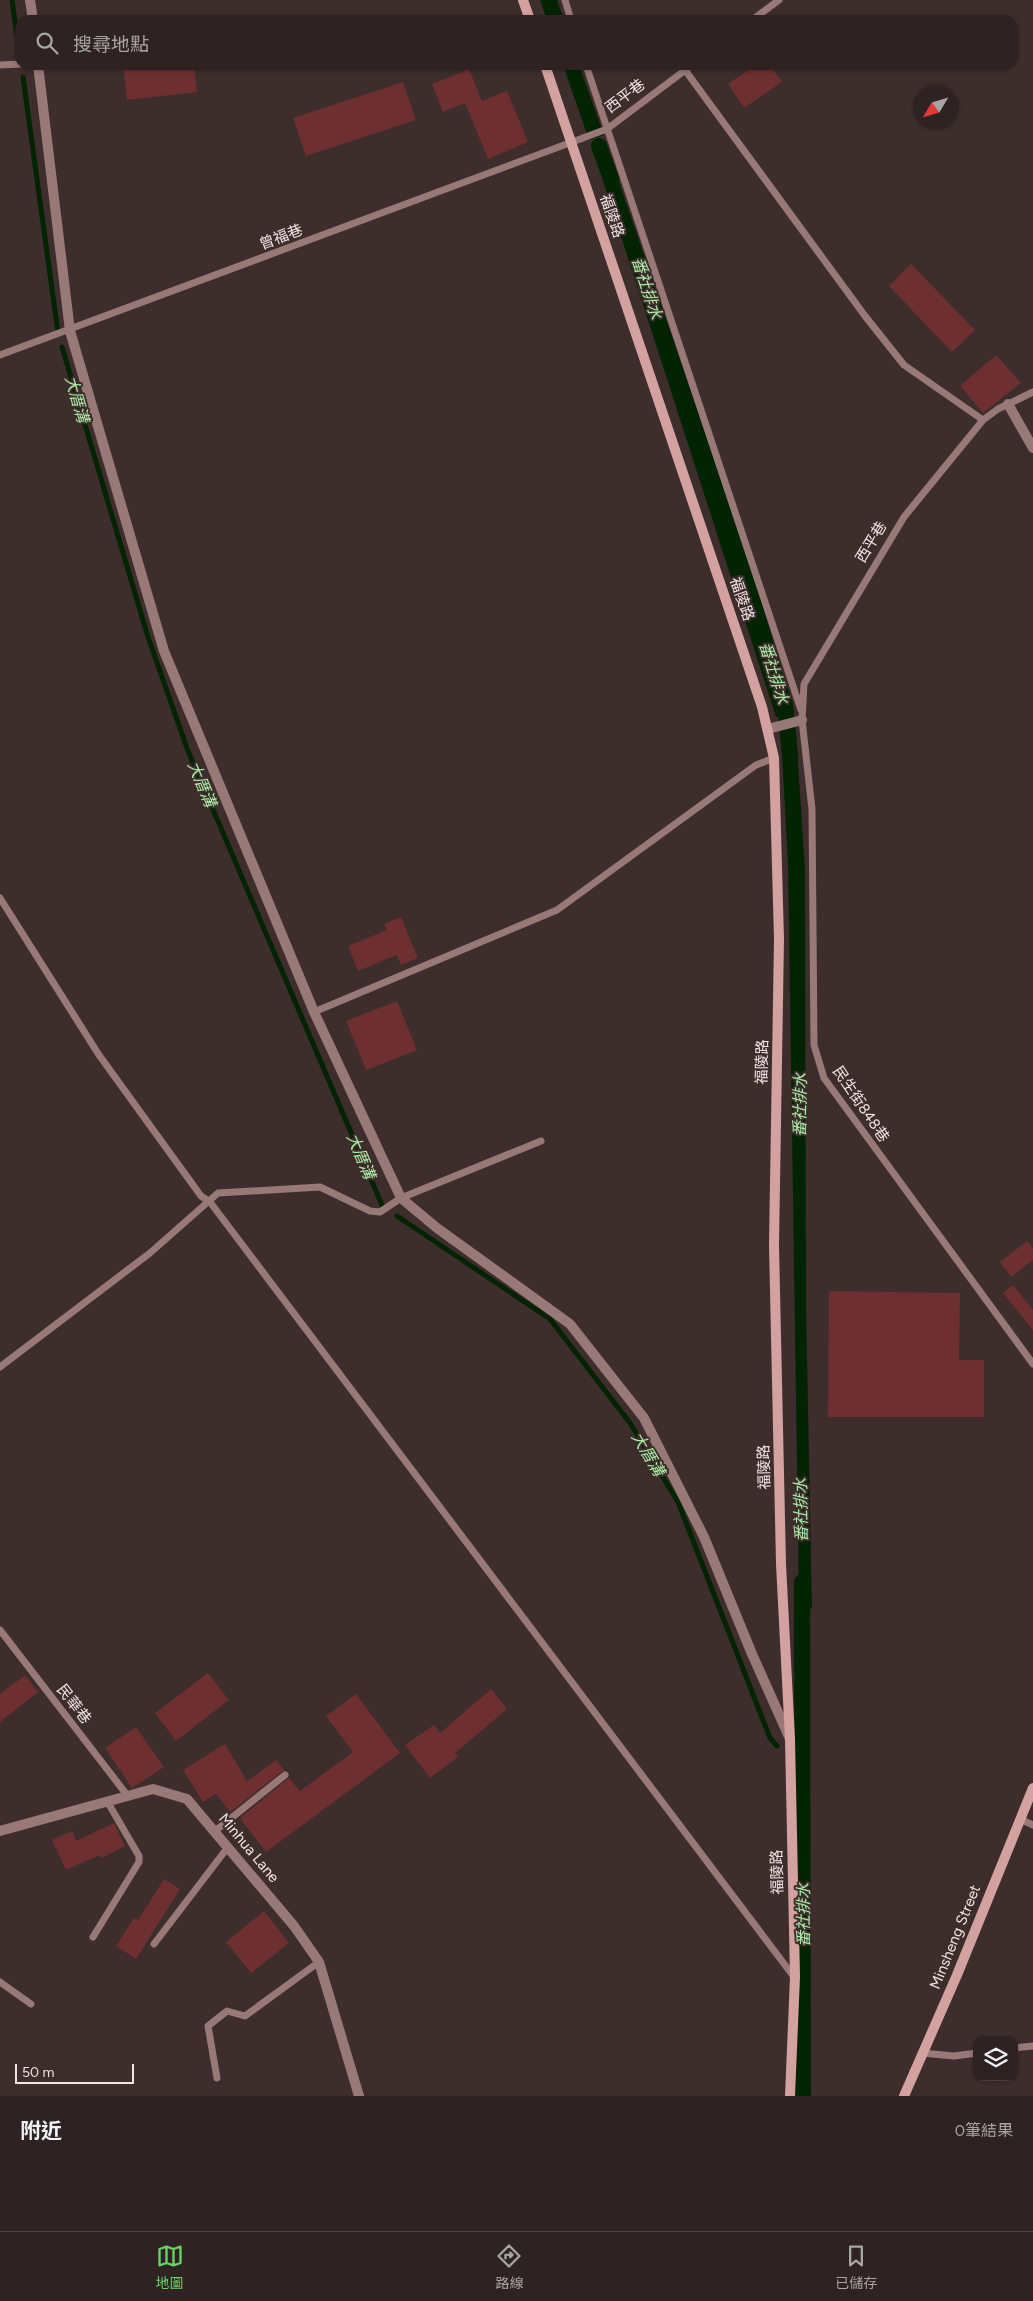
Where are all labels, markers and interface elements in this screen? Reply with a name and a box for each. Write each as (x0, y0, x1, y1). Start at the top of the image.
search box (15, 15, 1018, 70)
icon: search (33, 29, 61, 57)
text: 搜尋地點 (73, 33, 149, 56)
street label: 西平巷 (602, 75, 648, 117)
north arrow (913, 85, 958, 130)
street label: 福陵路 (596, 192, 628, 240)
street label: 曾福巷 (257, 221, 305, 253)
water label: 番社排水 (628, 255, 666, 322)
water label: 大厝溝 (61, 373, 93, 427)
street label: 西平巷 (852, 518, 890, 566)
street label: 福陵路 (726, 575, 758, 623)
water label: 番社排水 (756, 640, 793, 707)
water label: 大厝溝 (184, 758, 221, 812)
street label: 福陵路 (753, 1039, 771, 1085)
street label: 民生街848巷 (829, 1063, 893, 1145)
water label: 番社排水 (790, 1072, 810, 1137)
water label: 大厝溝 (343, 1130, 380, 1184)
water label: 大厝溝 (627, 1429, 670, 1481)
street label: 福陵路 (755, 1444, 773, 1490)
water label: 番社排水 (791, 1477, 811, 1542)
street label: 民華巷 (53, 1681, 95, 1727)
street label: Minhua Lane (215, 1810, 283, 1886)
street label: 福陵路 (768, 1849, 786, 1895)
water label: 番社排水 (794, 1882, 813, 1947)
street label: Minsheng Street (926, 1882, 984, 1992)
map controls (973, 2036, 1018, 2081)
button: layers (973, 2036, 1018, 2081)
scale bar (15, 2061, 134, 2084)
text: 50 m (22, 2064, 54, 2081)
text: 附近 (20, 2118, 62, 2143)
text: 0筆結果 (955, 2121, 1013, 2140)
tab: 地圖 (156, 2242, 184, 2292)
tab: 路線 (495, 2242, 523, 2292)
tab: 已儲存 (835, 2242, 877, 2292)

